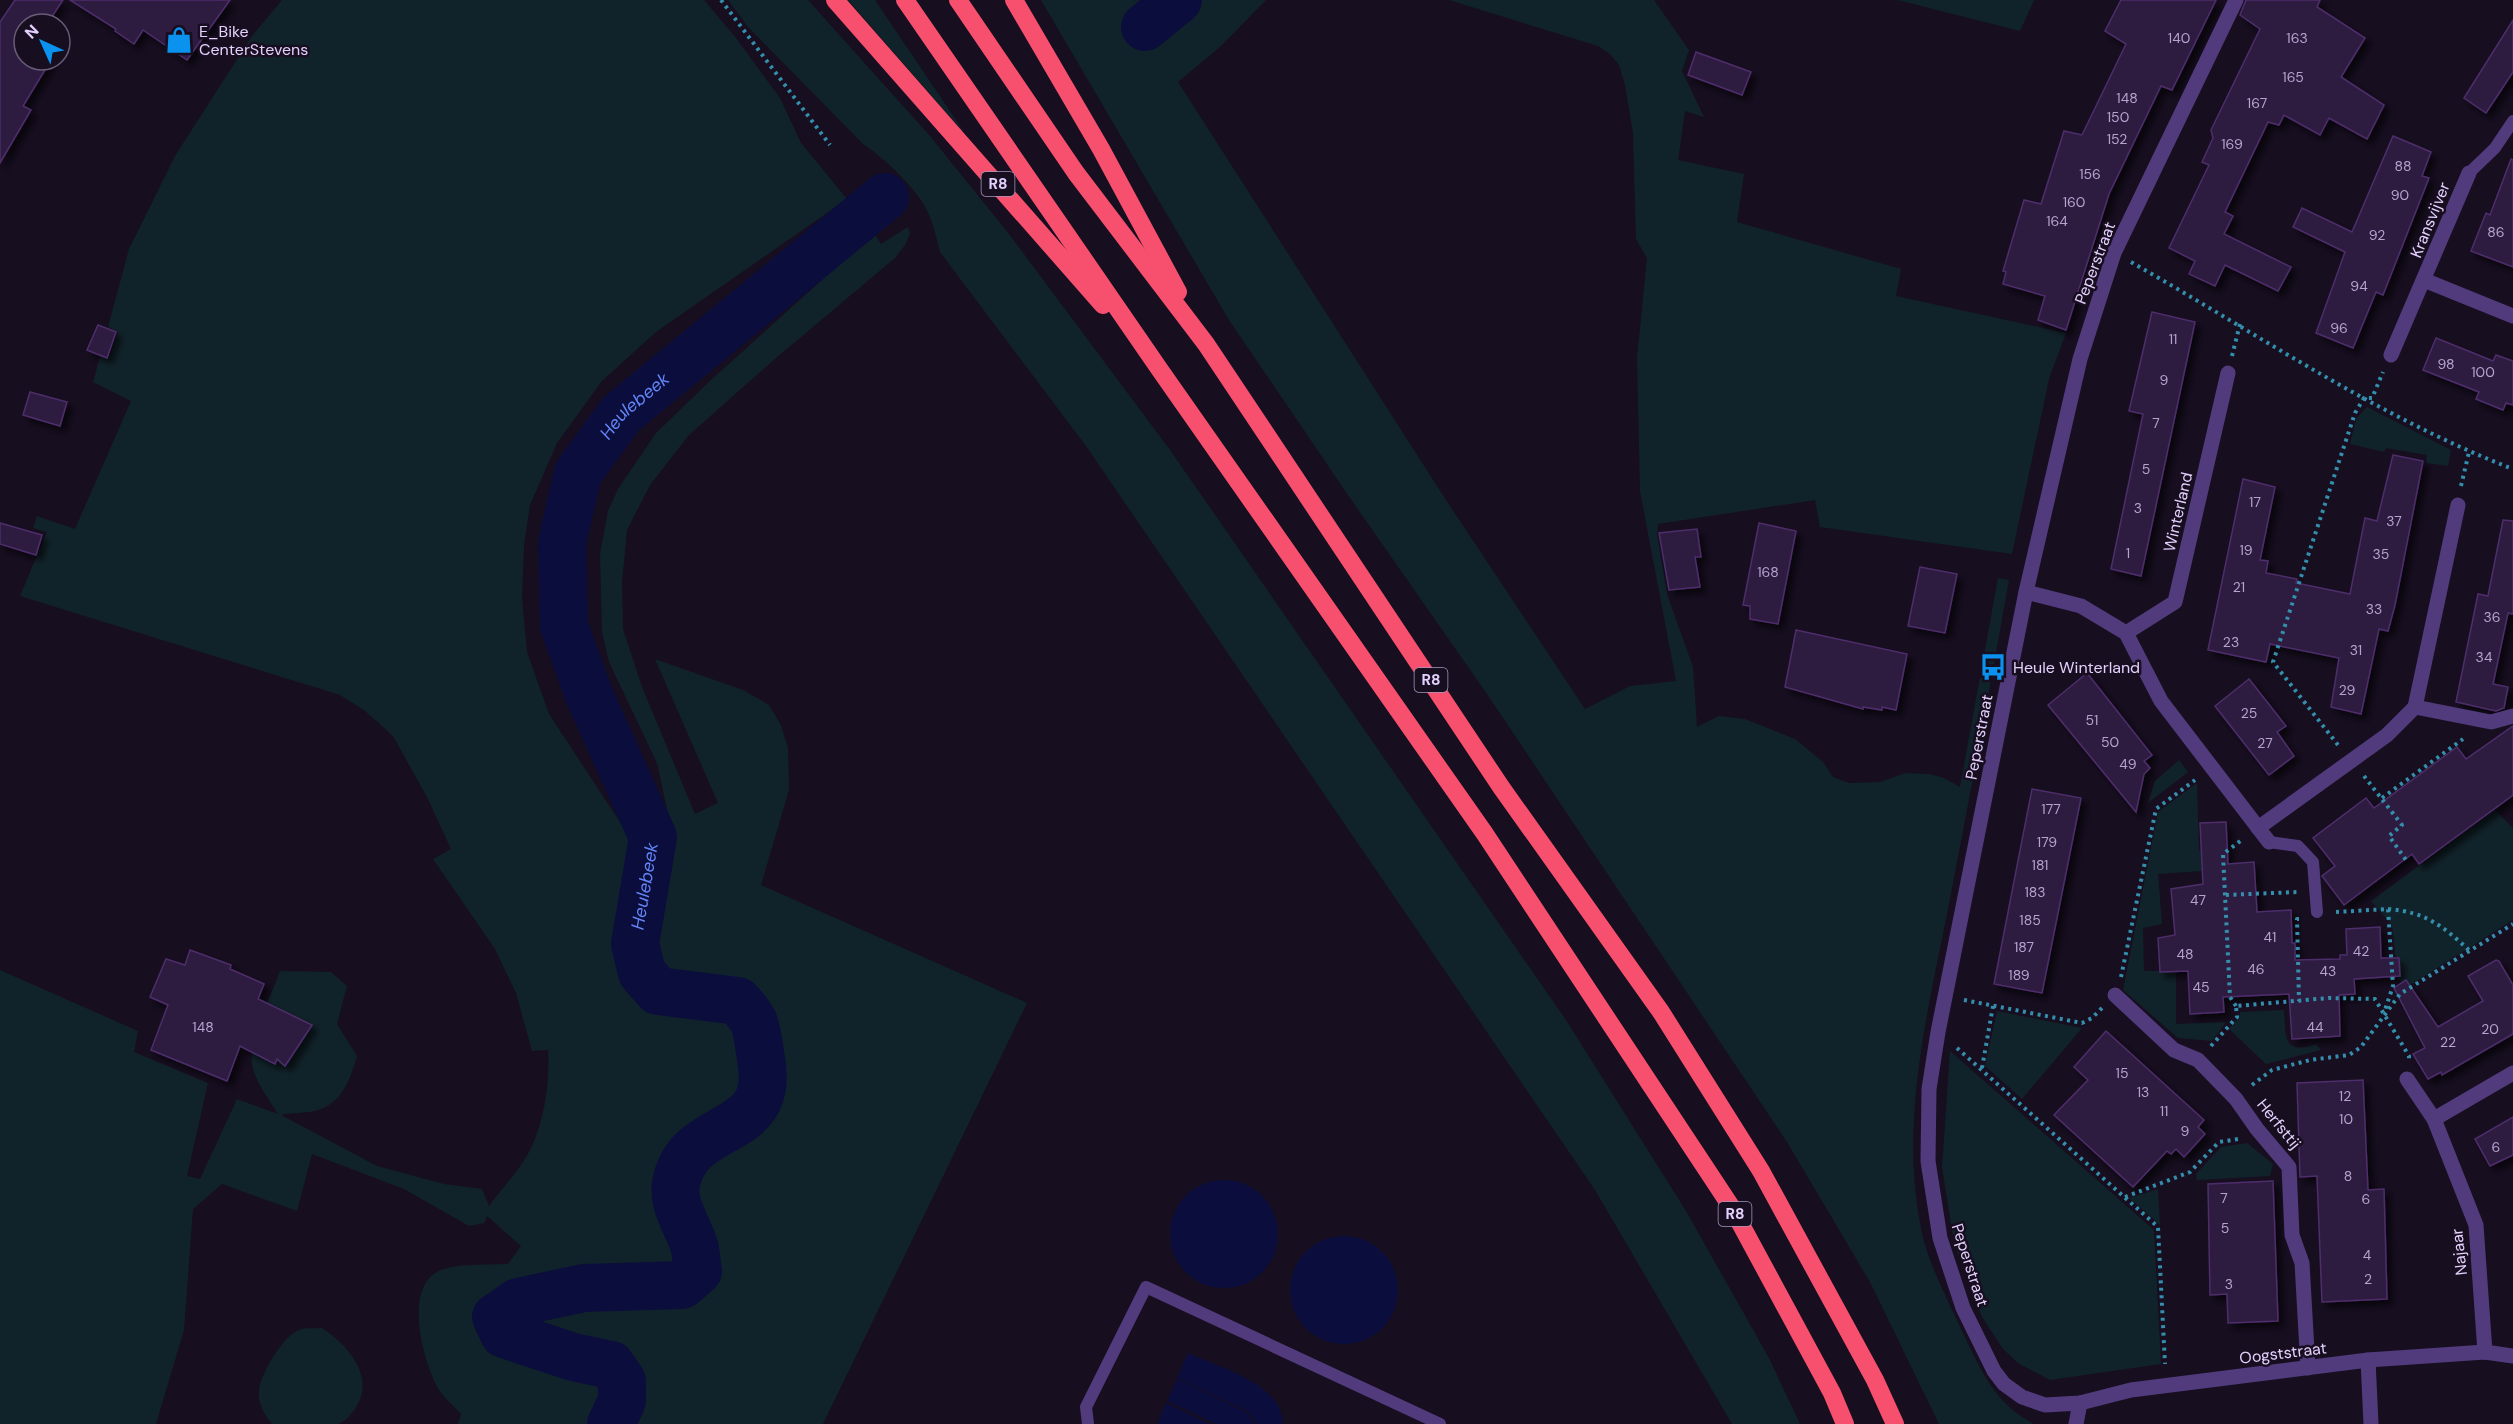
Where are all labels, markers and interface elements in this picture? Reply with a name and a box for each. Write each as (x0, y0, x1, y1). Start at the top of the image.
north arrow (12, 12, 72, 72)
text: N (20, 20, 43, 43)
place label: E_Bike CenterStevens (199, 21, 308, 60)
shop icon: E_Bike CenterStevens (164, 25, 194, 55)
house number: 140 (2168, 29, 2190, 47)
house number: 163 (2286, 29, 2308, 47)
house number: 165 (2282, 68, 2304, 86)
house number: 148 (2116, 89, 2138, 107)
house number: 167 (2247, 94, 2267, 112)
house number: 150 (2107, 108, 2129, 126)
house number: 152 (2107, 130, 2127, 148)
house number: 169 (2221, 135, 2243, 153)
house number: 88 (2394, 157, 2412, 175)
house number: 156 (2079, 165, 2101, 183)
road number: R8 (982, 172, 1014, 196)
street label: Kransvijver (2405, 179, 2455, 261)
house number: 90 (2391, 186, 2409, 204)
house number: 160 (2063, 193, 2085, 211)
house number: 164 (2046, 212, 2068, 230)
street label: Peperstraat (2070, 219, 2120, 307)
house number: 86 (2487, 223, 2505, 241)
house number: 92 (2369, 226, 2385, 244)
house number: 94 (2350, 277, 2368, 295)
house number: 96 (2330, 319, 2348, 337)
house number: 11 (2169, 330, 2177, 348)
house number: 98 (2437, 355, 2455, 373)
house number: 100 (2471, 363, 2495, 381)
water label: Heulebeek (594, 367, 675, 444)
house number: 9 (2160, 371, 2169, 389)
house number: 7 (2152, 414, 2160, 432)
house number: 5 (2142, 460, 2150, 478)
street label: Winterland (2159, 470, 2197, 554)
house number: 17 (2249, 493, 2261, 511)
house number: 3 (2134, 499, 2142, 517)
house number: 37 (2386, 512, 2402, 530)
house number: 19 (2239, 541, 2253, 559)
house number: 1 (2126, 544, 2130, 562)
house number: 35 (2373, 545, 2389, 563)
house number: 168 (1757, 563, 1779, 581)
house number: 21 (2233, 578, 2245, 596)
house number: 33 (2366, 600, 2382, 618)
house number: 36 (2483, 608, 2501, 626)
house number: 23 (2223, 633, 2239, 651)
house number: 31 (2350, 641, 2362, 659)
house number: 34 (2476, 648, 2493, 666)
bus stop icon: Heule Winterland (1978, 652, 2008, 682)
place label: Heule Winterland (2013, 657, 2140, 678)
road number: R8 (1414, 668, 1448, 692)
house number: 29 (2339, 681, 2356, 699)
street label: Peperstraat (1960, 693, 1998, 781)
house number: 25 (2241, 704, 2257, 722)
house number: 51 (2086, 711, 2098, 729)
house number: 50 (2101, 733, 2119, 751)
house number: 27 (2257, 734, 2273, 752)
house number: 49 (2119, 755, 2137, 773)
house number: 177 (2041, 800, 2061, 818)
house number: 179 (2037, 833, 2057, 851)
water label: Heulebeek (626, 840, 664, 932)
house number: 181 (2032, 856, 2048, 874)
house number: 183 (2024, 883, 2046, 901)
house number: 47 (2190, 891, 2206, 909)
house number: 185 (2019, 911, 2041, 929)
house number: 41 (2264, 928, 2276, 946)
house number: 187 (2014, 938, 2034, 956)
house number: 42 (2353, 942, 2369, 960)
house number: 48 (2176, 945, 2194, 963)
house number: 46 (2247, 960, 2265, 978)
house number: 43 (2320, 962, 2336, 980)
house number: 189 (2008, 966, 2030, 984)
house number: 45 (2192, 978, 2210, 996)
house number: 148 (192, 1018, 214, 1036)
house number: 44 (2307, 1018, 2324, 1036)
house number: 20 (2481, 1020, 2499, 1038)
house number: 22 (2440, 1033, 2456, 1051)
house number: 15 (2116, 1064, 2128, 1082)
house number: 13 (2137, 1083, 2149, 1101)
house number: 12 (2339, 1087, 2351, 1105)
street label: Herfsttij (2252, 1094, 2306, 1154)
house number: 11 (2160, 1102, 2168, 1120)
house number: 10 (2339, 1110, 2353, 1128)
house number: 9 (2181, 1122, 2190, 1140)
house number: 6 (2492, 1138, 2500, 1156)
house number: 8 (2344, 1167, 2352, 1185)
house number: 7 (2220, 1189, 2228, 1207)
house number: 6 (2362, 1190, 2370, 1208)
road number: R8 (1718, 1202, 1752, 1226)
house number: 5 (2221, 1219, 2229, 1237)
street label: Peperstraat (1947, 1221, 1993, 1309)
street label: Najaar (2446, 1227, 2472, 1276)
house number: 4 (2363, 1246, 2372, 1264)
house number: 2 (2364, 1270, 2372, 1288)
house number: 3 (2225, 1275, 2233, 1293)
street label: Oogststraat (2238, 1337, 2328, 1369)

